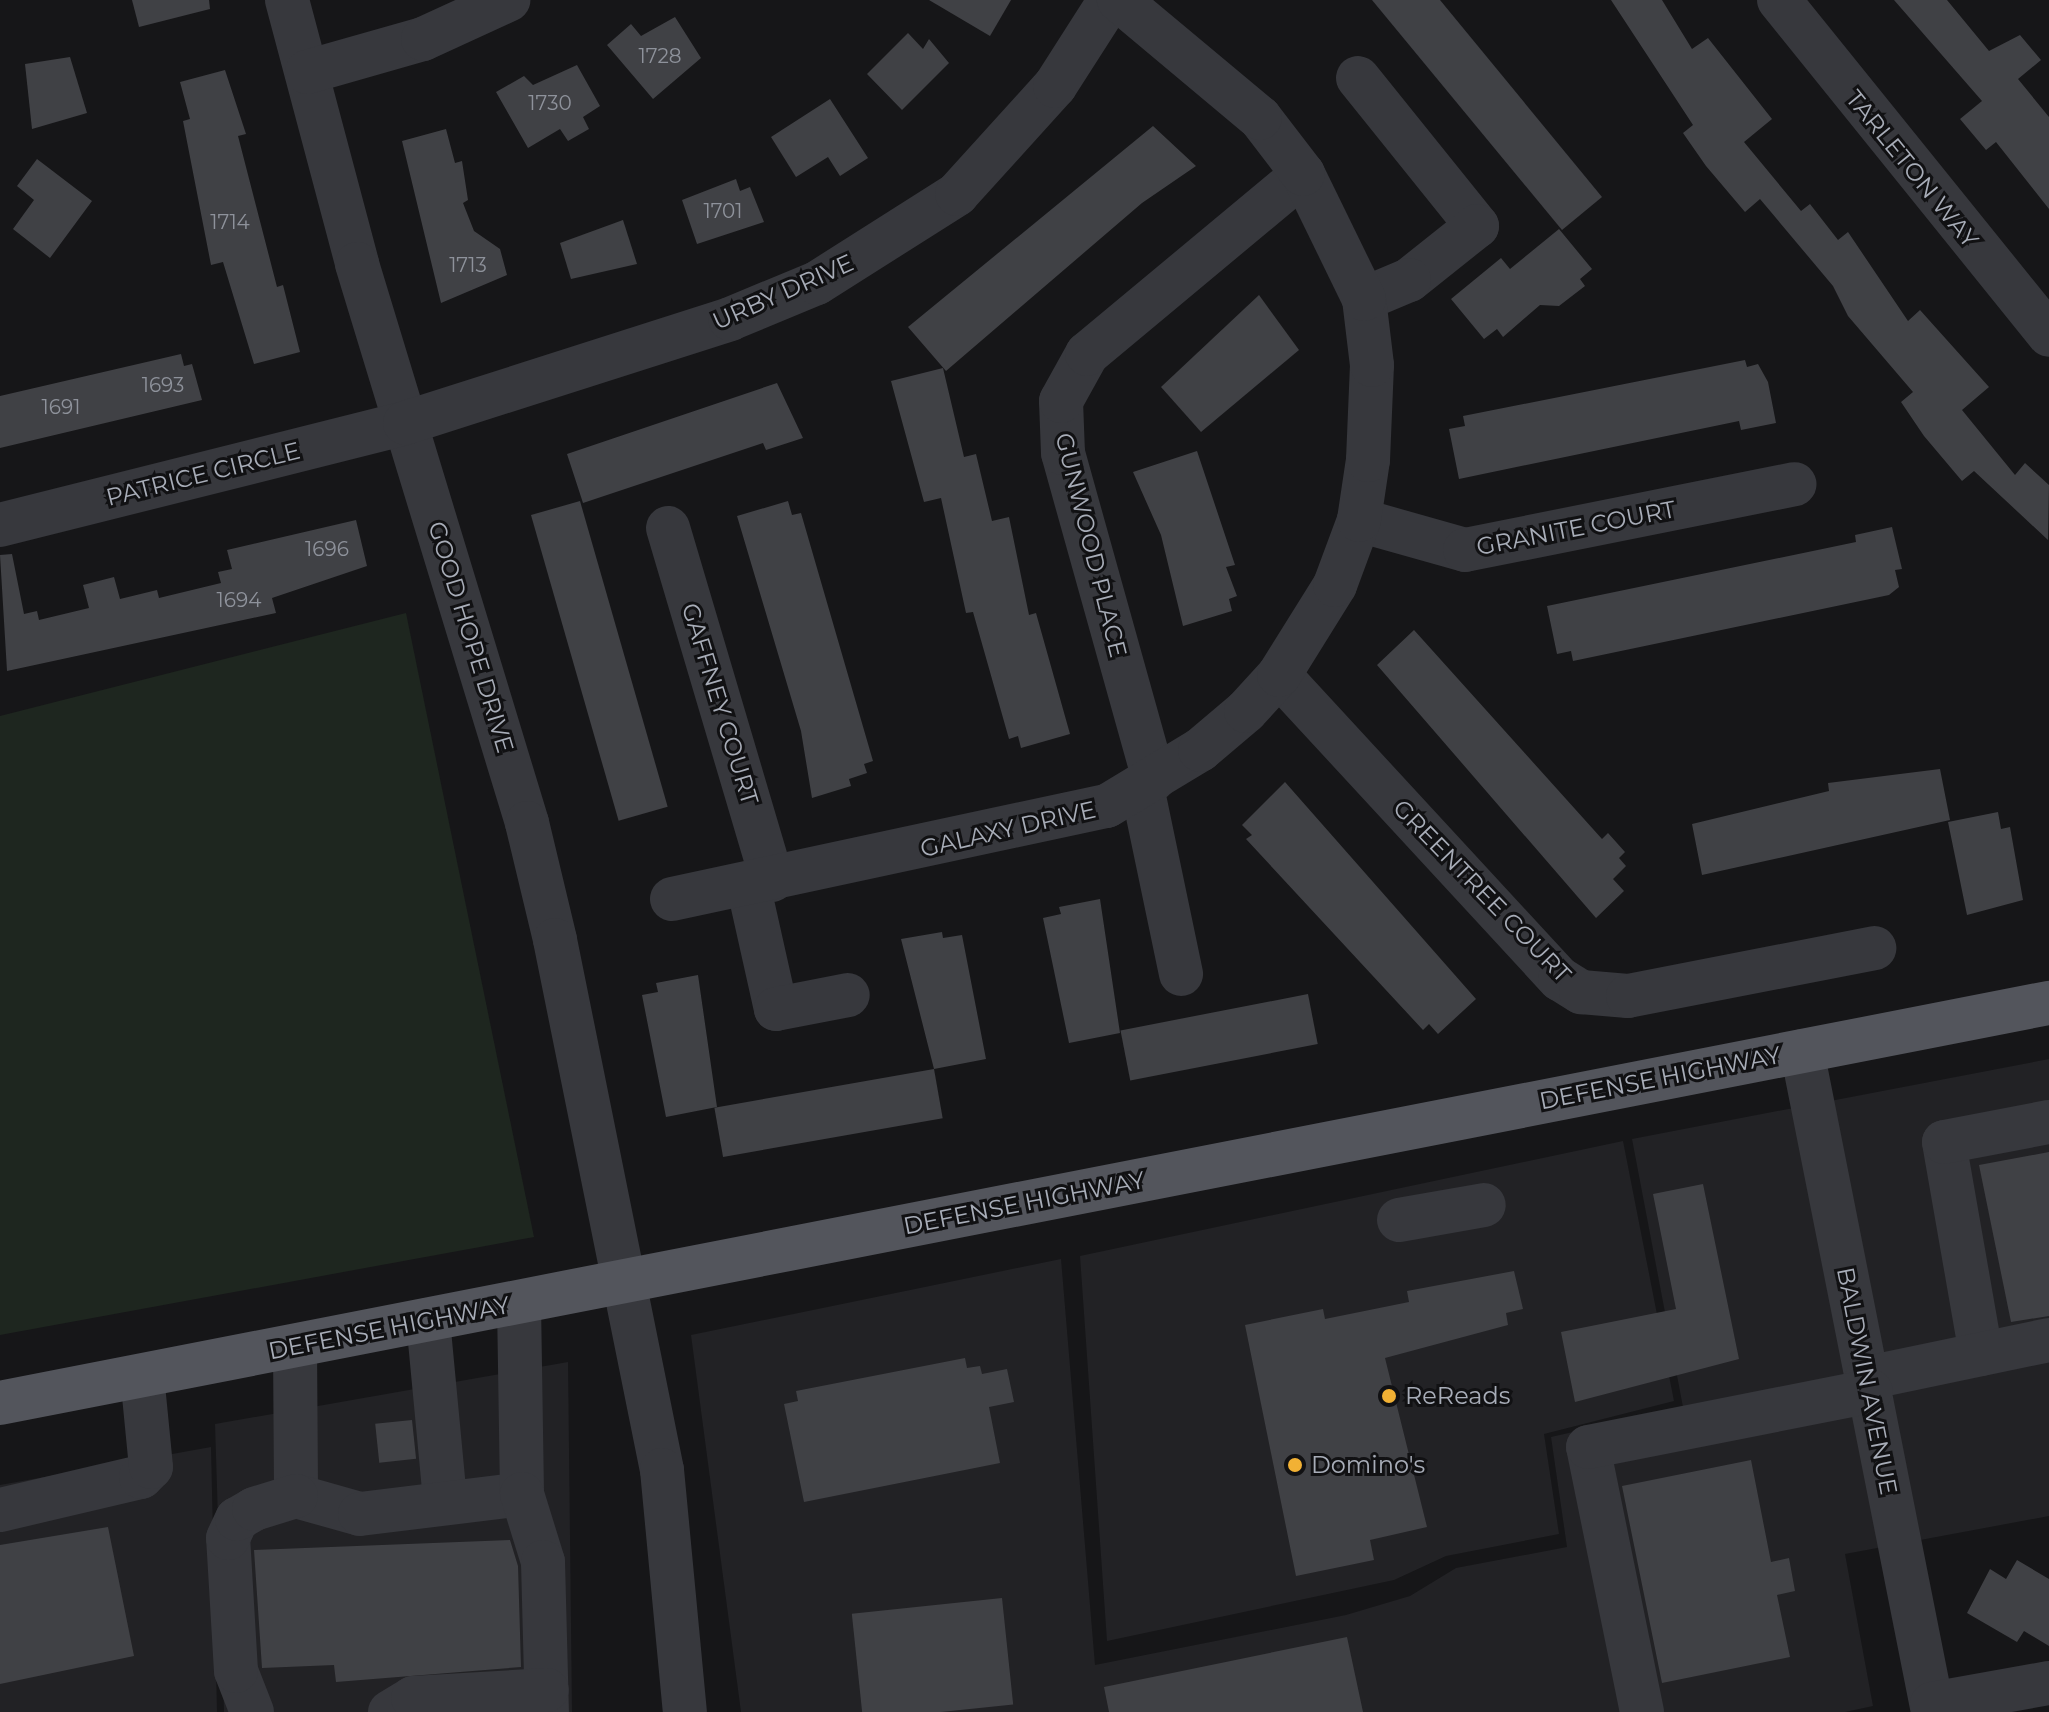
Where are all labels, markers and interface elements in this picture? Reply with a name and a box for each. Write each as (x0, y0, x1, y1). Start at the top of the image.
house number: 1728 (638, 44, 682, 68)
street label: TARLETON WAY (1840, 84, 1984, 254)
house number: 1730 (528, 91, 572, 115)
house number: 1701 (703, 199, 743, 223)
house number: 1714 (210, 210, 250, 234)
street label: URBY DRIVE (708, 248, 858, 336)
house number: 1713 (449, 253, 487, 277)
house number: 1693 (142, 373, 184, 397)
house number: 1691 (42, 395, 80, 419)
street label: GUNWOOD PLACE (1049, 430, 1133, 660)
street label: PATRICE CIRCLE (103, 436, 303, 512)
street label: GRANITE COURT (1474, 495, 1678, 561)
street label: GOOD HOPE DRIVE (422, 518, 520, 756)
house number: 1696 (305, 537, 349, 561)
house number: 1694 (217, 588, 261, 612)
street label: GAFFNEY COURT (676, 600, 764, 808)
street label: GREENTREE COURT (1387, 794, 1577, 988)
street label: GALAXY DRIVE (917, 795, 1099, 863)
street label: DEFENSE HIGHWAY (1537, 1040, 1783, 1116)
street label: DEFENSE HIGHWAY (901, 1165, 1147, 1241)
street label: BALDWIN AVENUE (1831, 1265, 1903, 1497)
street label: DEFENSE HIGHWAY (266, 1290, 512, 1366)
place label: ReReads (1405, 1382, 1510, 1410)
marker: ReReads (1380, 1387, 1398, 1405)
place label: Domino's (1311, 1451, 1425, 1479)
marker: Domino's (1286, 1456, 1304, 1474)

